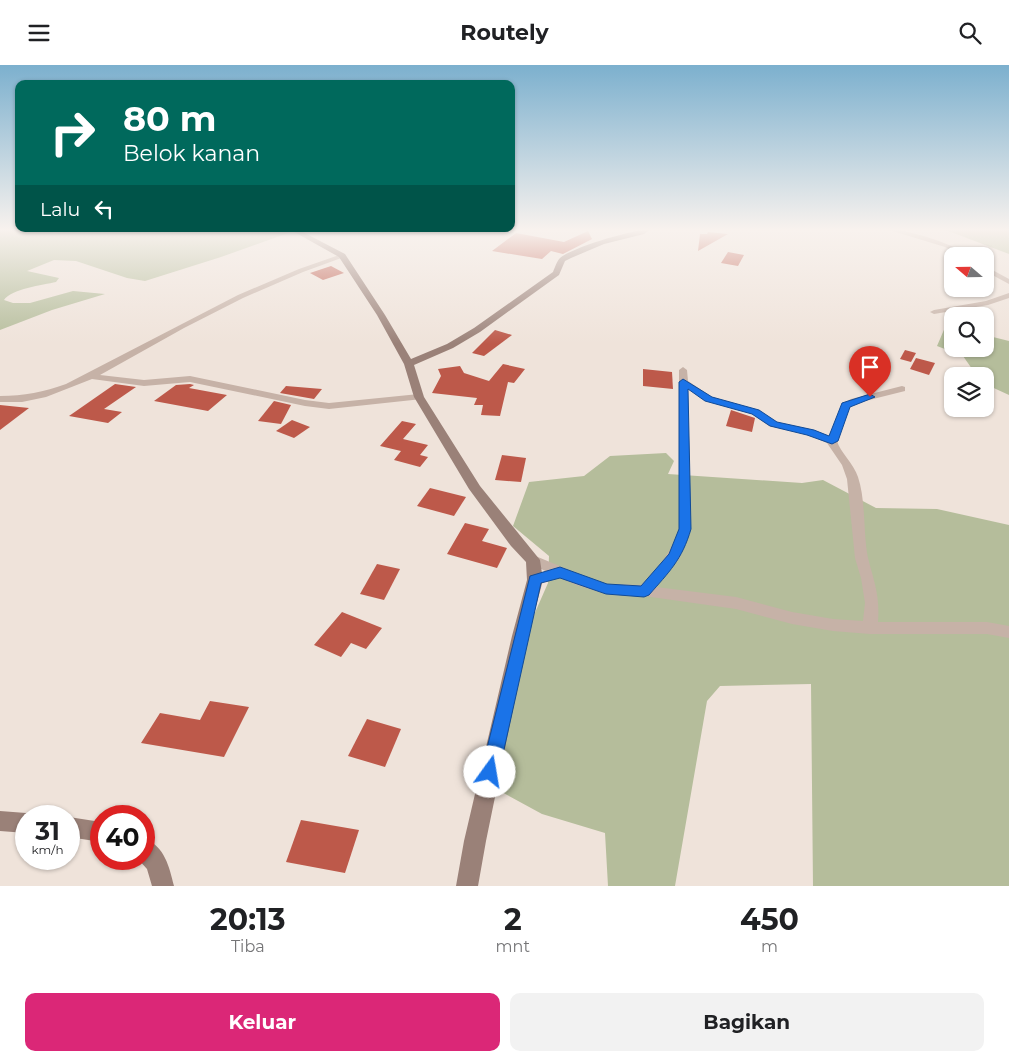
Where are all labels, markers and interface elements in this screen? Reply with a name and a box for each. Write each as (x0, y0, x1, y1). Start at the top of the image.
icon: menu (25, 19, 53, 47)
text: Routely (460, 19, 549, 46)
icon: search (956, 19, 984, 47)
text: 80 m (123, 97, 217, 140)
icon: right (40, 100, 105, 165)
text: Belok kanan (123, 140, 260, 167)
icon: left (90, 195, 118, 223)
text: Lalu (40, 198, 80, 221)
north arrow (944, 247, 994, 297)
map controls (944, 247, 994, 417)
button: search (944, 307, 994, 357)
pin (849, 346, 891, 397)
icon: arrive (856, 353, 884, 381)
button: layers (944, 367, 994, 417)
position arrow (463, 745, 515, 797)
speed limit sign: 40 (90, 805, 155, 870)
text: 31 (35, 816, 60, 846)
text: km/h (31, 842, 64, 857)
text: 20:13 (210, 901, 286, 938)
text: 2 (504, 901, 522, 938)
text: 450 (740, 901, 799, 938)
text: Tiba (231, 937, 265, 956)
text: mnt (496, 937, 530, 956)
text: m (761, 937, 778, 956)
button: Keluar (25, 993, 500, 1051)
button: Bagikan (510, 993, 984, 1051)

